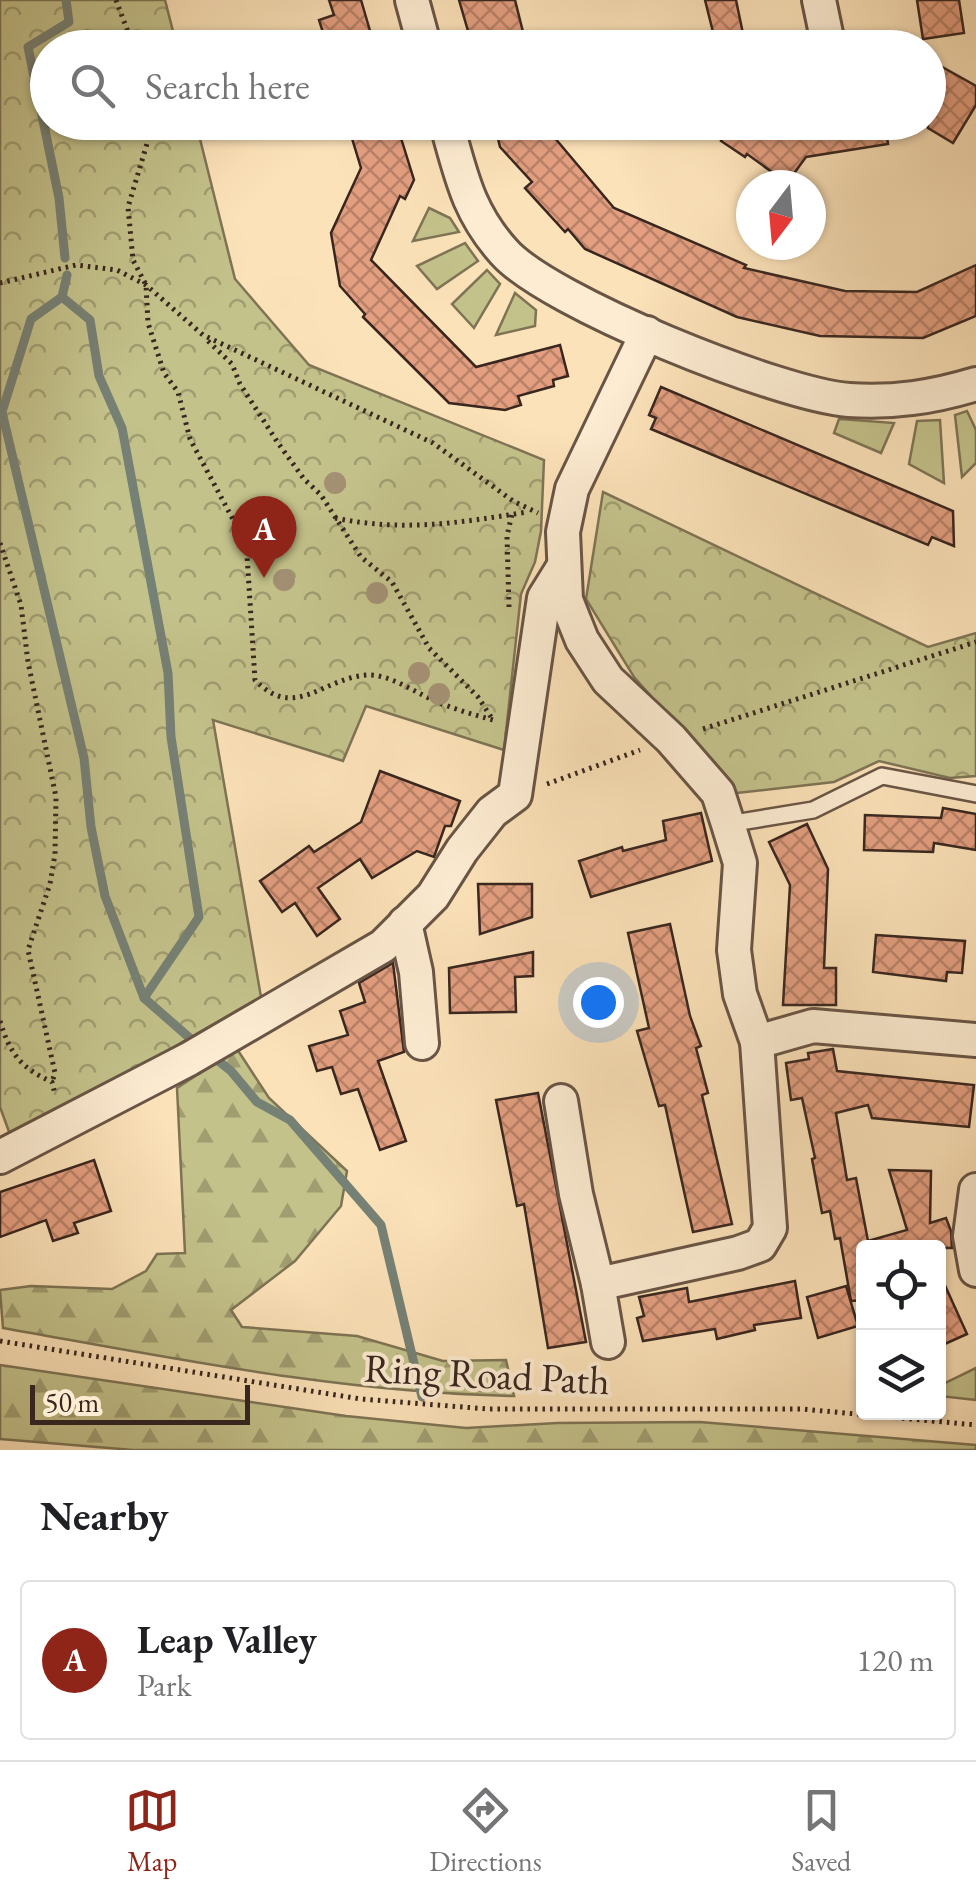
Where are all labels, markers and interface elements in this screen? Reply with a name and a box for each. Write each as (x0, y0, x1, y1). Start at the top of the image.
search box (30, 30, 946, 140)
icon: search (65, 58, 120, 113)
text: Search here (145, 61, 310, 110)
north arrow (736, 170, 826, 260)
pin: A (232, 496, 296, 578)
your location (573, 977, 624, 1028)
map controls (856, 1240, 946, 1420)
button: locate (856, 1240, 946, 1330)
button: layers (856, 1330, 946, 1420)
street label: Ring Road Path (363, 1342, 611, 1406)
scale bar (30, 1380, 250, 1424)
text: 50 m (45, 1384, 99, 1420)
text: Nearby (40, 1488, 169, 1543)
text: Leap Valley (137, 1615, 317, 1664)
text: A (63, 1639, 86, 1681)
text: 120 m (857, 1639, 934, 1681)
text: Park (137, 1664, 192, 1706)
tab: Map (125, 1783, 180, 1879)
tab: Directions (429, 1783, 542, 1879)
tab: Saved (791, 1783, 851, 1879)

